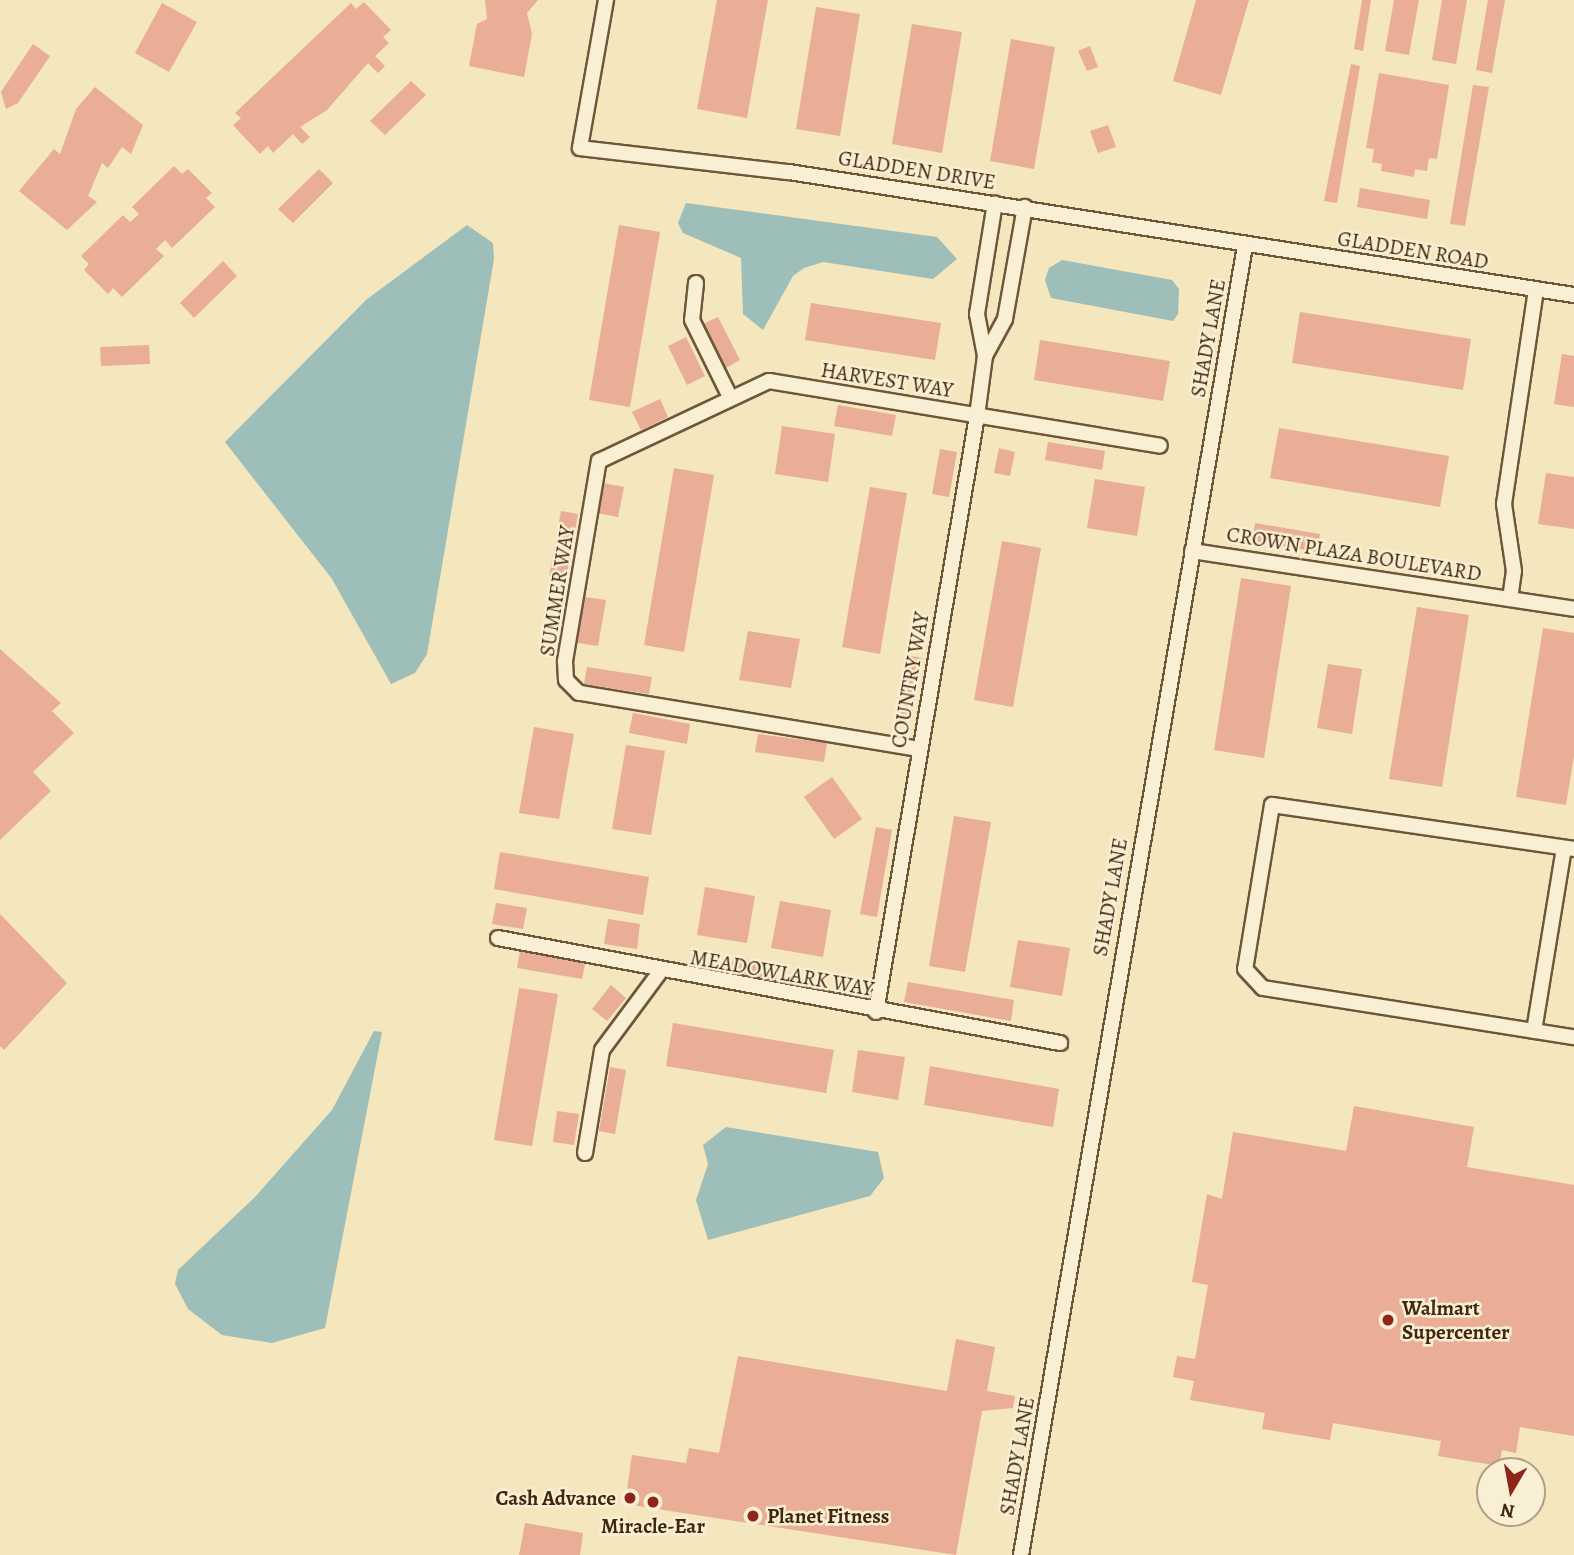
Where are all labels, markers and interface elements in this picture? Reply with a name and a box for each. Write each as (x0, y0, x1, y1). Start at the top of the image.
street label: GLADDEN DRIVE (836, 145, 998, 195)
street label: GLADDEN ROAD (1336, 226, 1490, 274)
street label: SHADY LANE (1185, 277, 1231, 399)
street label: HARVEST WAY (819, 357, 955, 403)
street label: CROWN PLAZA BOULEVARD (1225, 521, 1483, 587)
street label: SUMMER WAY (534, 524, 580, 658)
street label: COUNTRY WAY (886, 610, 934, 750)
street label: SHADY LANE (1087, 836, 1133, 958)
street label: MEADOWLARK WAY (688, 944, 876, 1002)
place label: Walmart Supercenter (1402, 1295, 1510, 1345)
marker: Walmart Supercenter (1380, 1312, 1396, 1328)
street label: SHADY LANE (994, 1395, 1040, 1517)
north arrow (1476, 1457, 1546, 1527)
place label: Cash Advance (495, 1485, 616, 1511)
marker: Cash Advance (622, 1490, 638, 1506)
marker: Miracle-Ear (645, 1494, 661, 1510)
text: N (1499, 1497, 1517, 1525)
place label: Planet Fitness (767, 1503, 889, 1529)
marker: Planet Fitness (745, 1508, 761, 1524)
place label: Miracle-Ear (601, 1513, 705, 1539)

